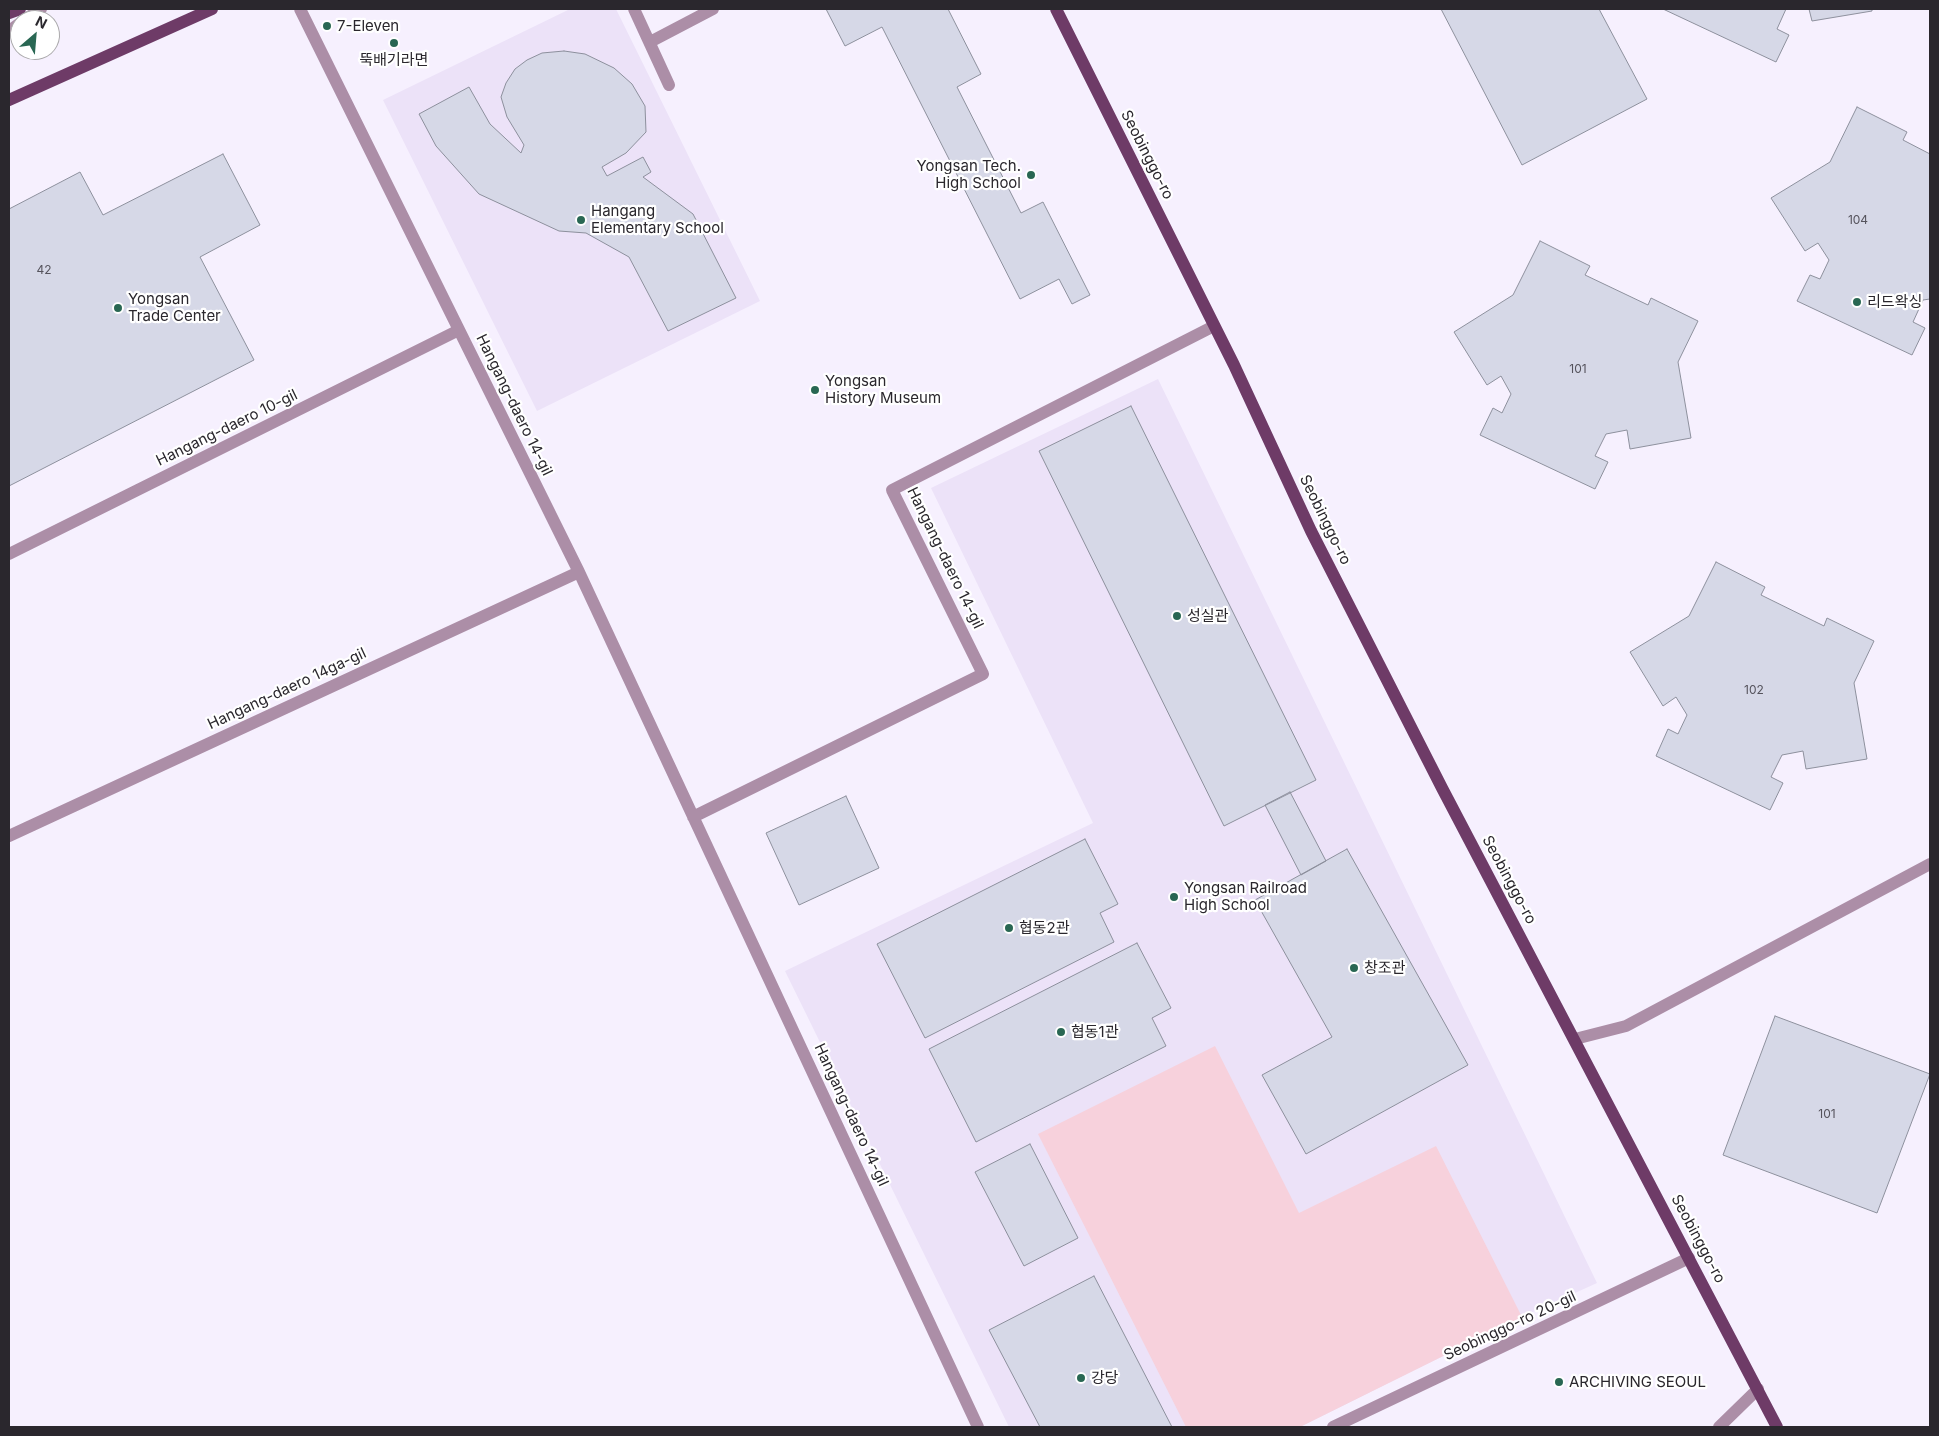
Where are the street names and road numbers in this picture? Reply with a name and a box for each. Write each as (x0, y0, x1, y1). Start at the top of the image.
street label: Seobinggo-ro (1117, 107, 1177, 203)
street label: Hangang-daero 14-gil (472, 331, 556, 479)
street label: Hangang-daero 10-gil (153, 386, 301, 470)
street label: Seobinggo-ro (1295, 472, 1355, 568)
street label: Hangang-daero 14-gil (903, 484, 987, 632)
street label: Hangang-daero 14ga-gil (205, 644, 369, 734)
street label: Seobinggo-ro (1478, 833, 1540, 927)
street label: Hangang-daero 14-gil (810, 1041, 892, 1189)
street label: Seobinggo-ro (1667, 1192, 1729, 1286)
street label: Seobinggo-ro 20-gil (1441, 1287, 1579, 1365)

